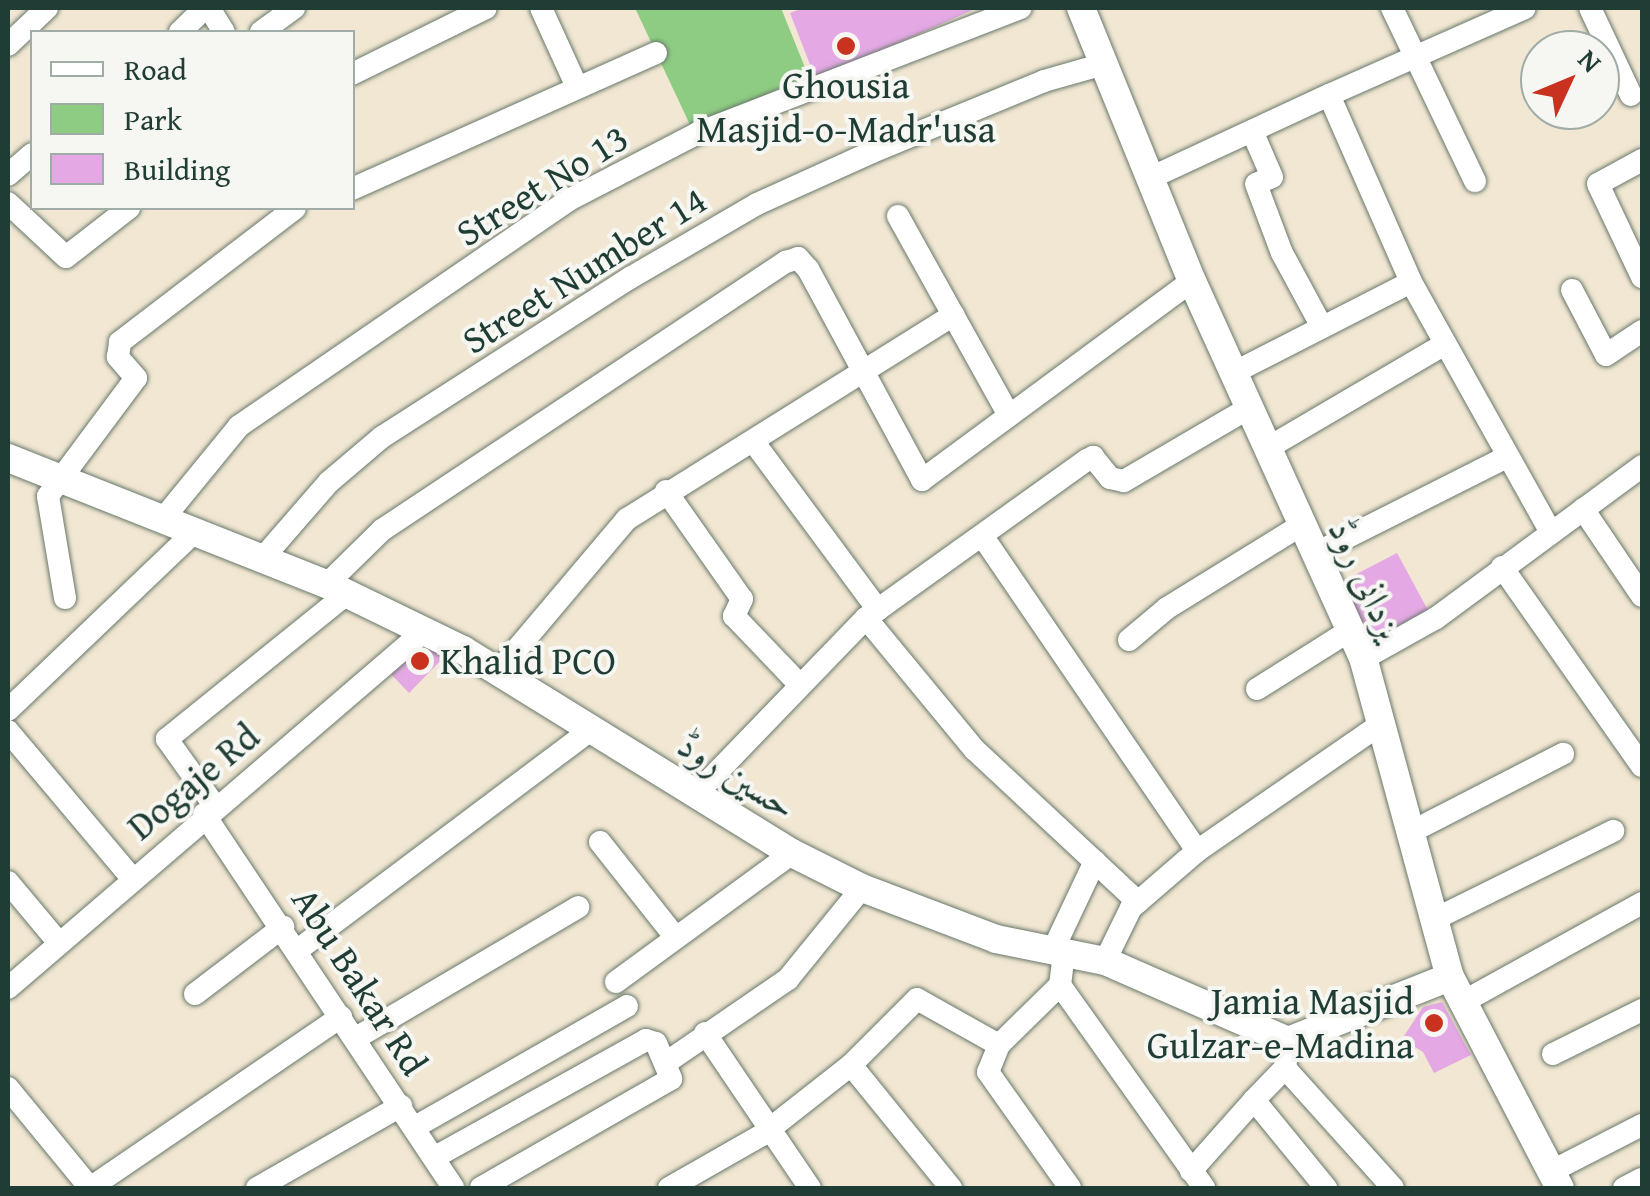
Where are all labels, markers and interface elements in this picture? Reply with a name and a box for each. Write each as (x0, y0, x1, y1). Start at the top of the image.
legend (30, 30, 355, 210)
north arrow (1520, 30, 1620, 130)
marker: Ghousia Masjid-o-Madr'usa (835, 35, 857, 57)
text: N (1569, 39, 1612, 81)
text: Road (124, 47, 187, 91)
place label: Ghousia Masjid-o-Madr'usa (696, 62, 996, 152)
text: Park (124, 97, 182, 141)
street label: Street No 13 (448, 114, 636, 256)
text: Building (124, 147, 230, 191)
street label: Street Number 14 (454, 177, 714, 363)
street label: یزدانی روڈ (1318, 512, 1414, 646)
place label: Khalid PCO (440, 638, 616, 684)
marker: Khalid PCO (409, 650, 431, 672)
street label: Dogaje Rd (118, 713, 268, 849)
street label: حسین روڈ (669, 721, 805, 829)
street label: Abu Bakar Rd (282, 879, 438, 1083)
place label: Jamia Masjid Gulzar-e-Madina (1147, 978, 1414, 1068)
marker: Jamia Masjid Gulzar-e-Madina (1423, 1012, 1445, 1034)

